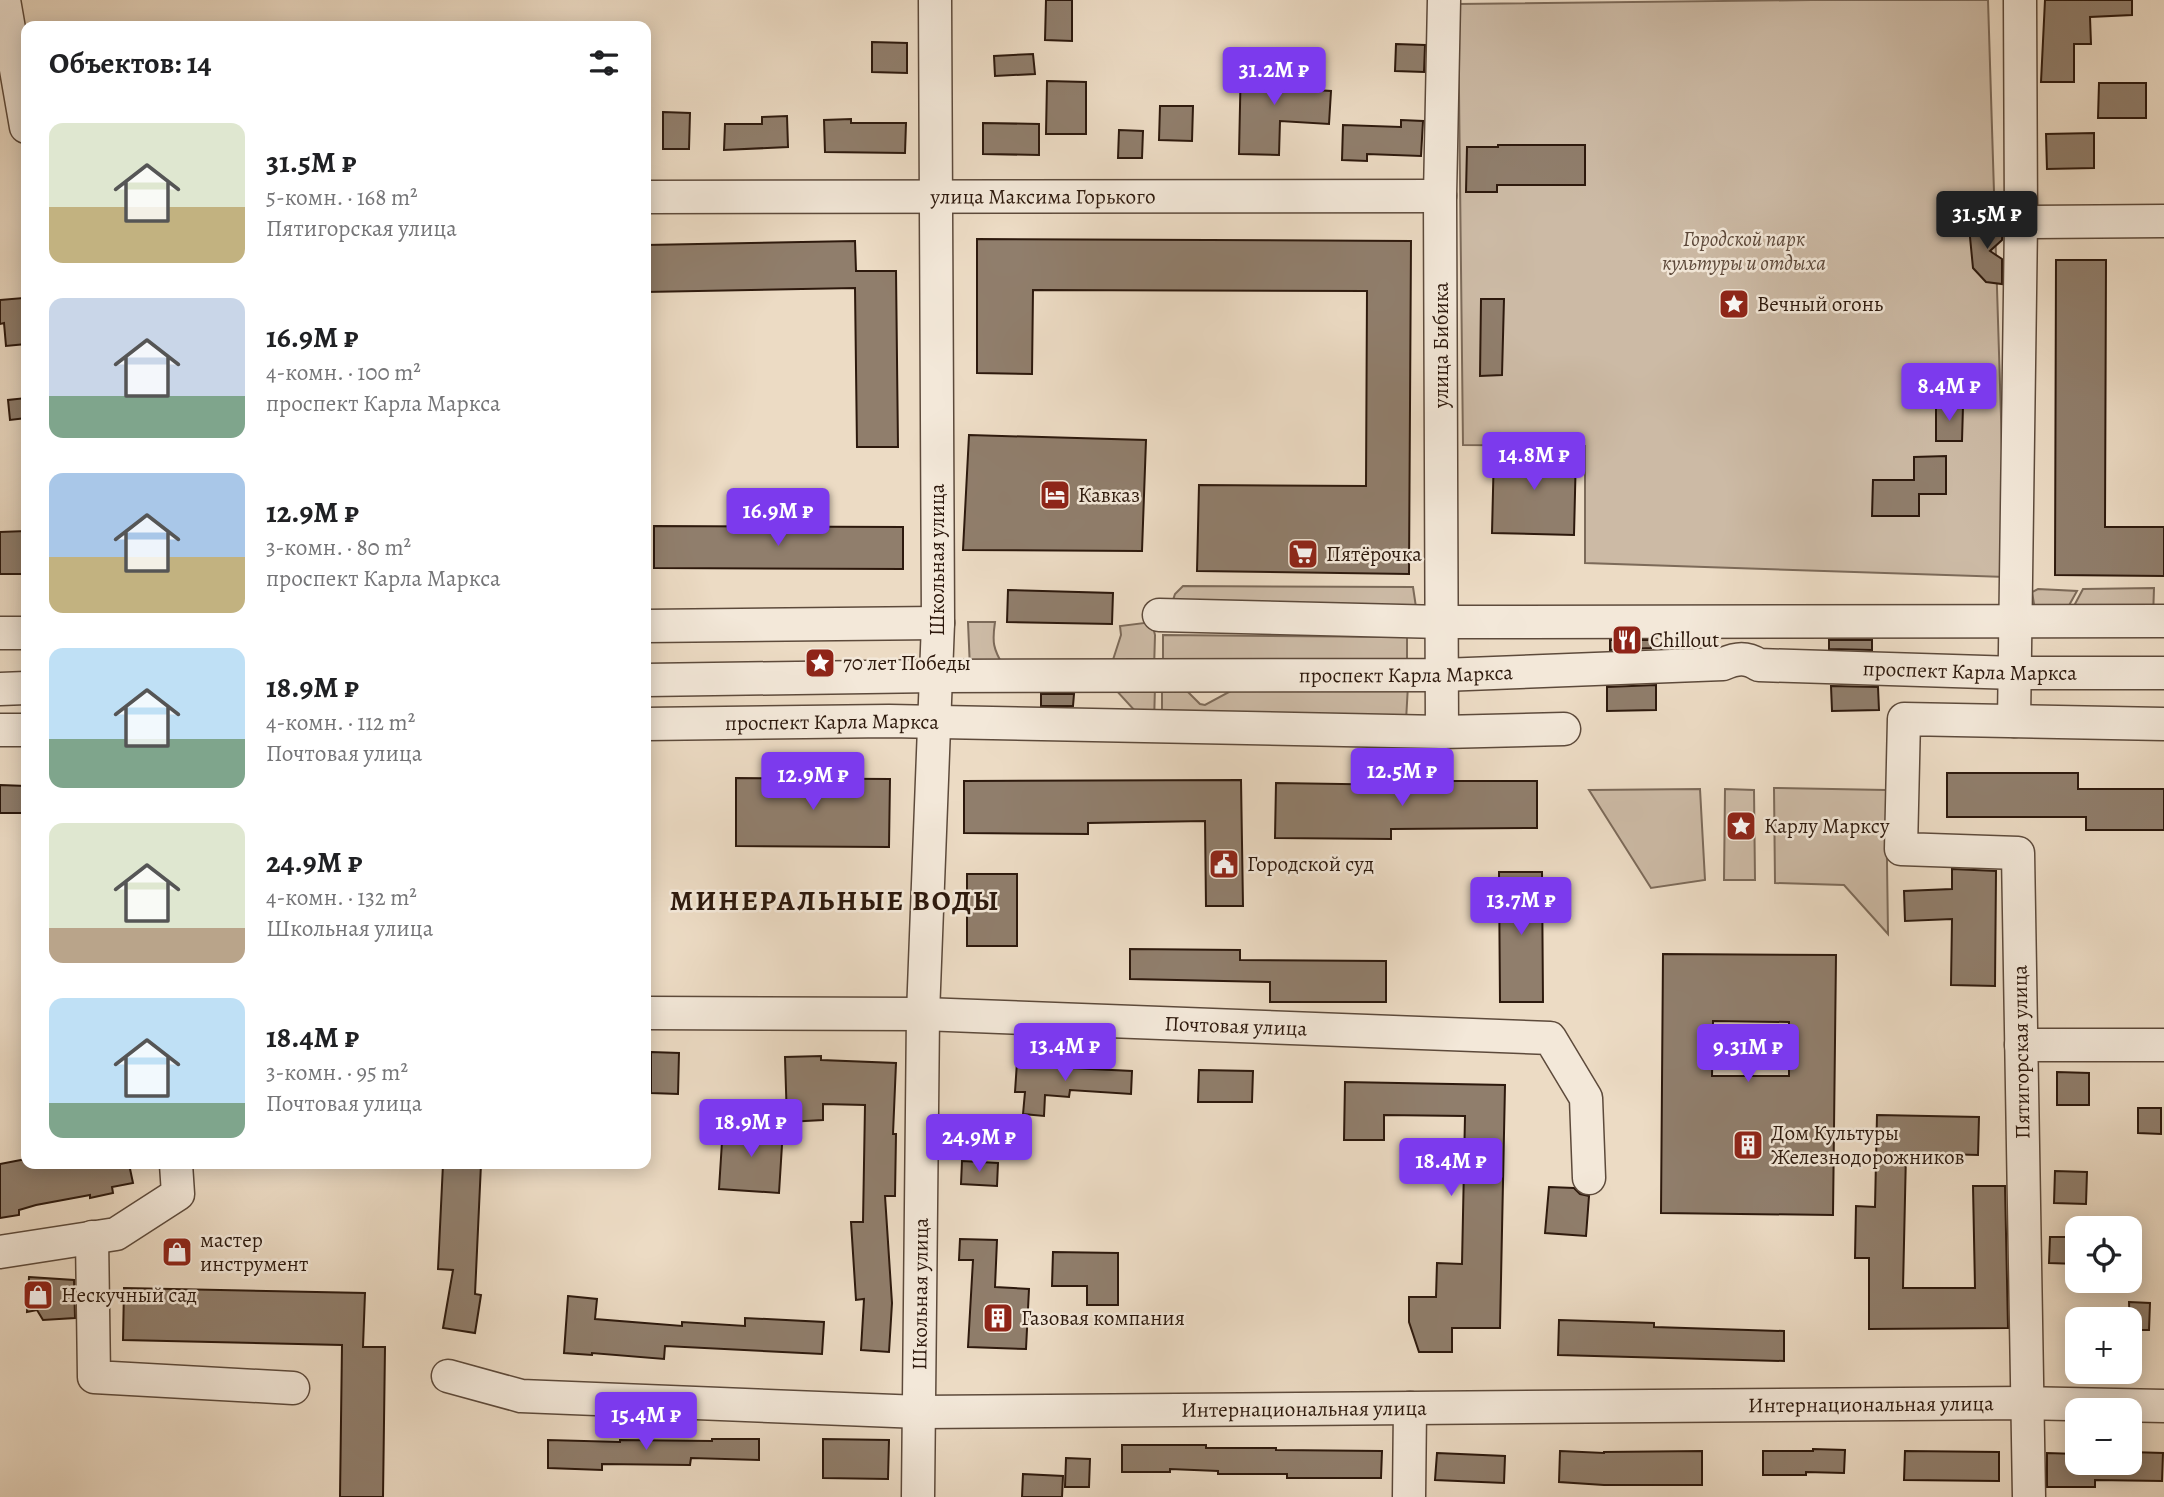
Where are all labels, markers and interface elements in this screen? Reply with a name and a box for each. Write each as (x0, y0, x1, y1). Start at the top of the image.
text: Объектов: 14 (49, 43, 211, 83)
icon: filters (585, 44, 623, 82)
pin: 31.2M ₽ (1209, 48, 1339, 107)
text: 31.2M ₽ (1239, 54, 1309, 85)
text: 31.5M ₽ (266, 142, 356, 182)
icon: home (105, 151, 189, 235)
text: 5-комн. · 168 m² (266, 182, 418, 213)
street label: улица Максима Горького (929, 182, 1156, 211)
pin: 31.5M ₽ (1922, 191, 2052, 251)
text: 31.5M ₽ (1952, 198, 2022, 229)
text: Пятигорская улица (266, 213, 457, 244)
park label: Городской парк культуры и отдыха (1662, 225, 1826, 277)
street label: улица Бибика (1427, 282, 1455, 409)
place icon: Вечный огонь (1717, 287, 1751, 321)
place label: Вечный огонь (1757, 290, 1883, 318)
text: 16.9M ₽ (266, 317, 359, 357)
icon: home (105, 326, 189, 410)
text: 4-комн. · 100 m² (266, 357, 421, 388)
pin: 8.4M ₽ (1892, 364, 2006, 423)
text: 8.4M ₽ (1917, 370, 1981, 401)
text: проспект Карла Маркса (266, 388, 501, 419)
pin: 14.8M ₽ (1469, 433, 1599, 492)
text: 14.8M ₽ (1498, 439, 1570, 470)
hotel icon: Кавказ (1038, 478, 1072, 512)
place label: Кавказ (1078, 481, 1140, 509)
street label: Школьная улица (923, 483, 951, 636)
pin: 16.9M ₽ (713, 489, 843, 548)
text: 12.9M ₽ (266, 492, 359, 532)
text: 16.9M ₽ (743, 495, 813, 526)
icon: home (105, 501, 189, 585)
text: 3-комн. · 80 m² (266, 532, 411, 563)
supermarket icon: Пятёрочка (1286, 537, 1320, 571)
place label: Пятёрочка (1326, 540, 1422, 568)
text: проспект Карла Маркса (266, 563, 501, 594)
restaurant icon: Chillout (1610, 623, 1644, 657)
place label: Chillout (1650, 626, 1719, 654)
place icon: 70 лет Победы (803, 646, 837, 680)
place label: 70 лет Победы (843, 649, 971, 677)
street label: проспект Карла Маркса (1862, 654, 2077, 687)
street label: проспект Карла Маркса (1299, 658, 1514, 689)
text: 18.9M ₽ (266, 667, 359, 707)
icon: home (105, 676, 189, 760)
text: 4-комн. · 112 m² (266, 707, 415, 738)
street label: проспект Карла Маркса (725, 707, 940, 737)
text: Почтовая улица (266, 738, 422, 769)
pin: 12.5M ₽ (1337, 748, 1467, 808)
pin: 12.9M ₽ (748, 752, 878, 812)
text: 12.5M ₽ (1367, 755, 1437, 786)
text: 12.9M ₽ (777, 759, 849, 790)
place icon: Карлу Марксу (1724, 809, 1758, 843)
place label: Карлу Марксу (1764, 812, 1890, 840)
text: 24.9M ₽ (266, 842, 362, 882)
public building icon: Городской суд (1207, 847, 1241, 881)
place label: Городской суд (1247, 850, 1374, 878)
icon: home (105, 851, 189, 935)
pin: 13.7M ₽ (1456, 878, 1586, 937)
text: 4-комн. · 132 m² (266, 882, 417, 913)
district label: МИНЕРАЛЬНЫЕ ВОДЫ (670, 882, 1000, 920)
text: 13.7M ₽ (1486, 884, 1556, 915)
text: Школьная улица (266, 913, 433, 944)
street label: Пятигорская улица (2005, 964, 2037, 1139)
street label: Почтовая улица (1164, 1009, 1308, 1043)
text: 18.4M ₽ (266, 1017, 359, 1057)
pin: 13.4M ₽ (1000, 1024, 1130, 1083)
pin: 9.31M ₽ (1683, 1024, 1813, 1084)
icon: home (105, 1026, 189, 1110)
text: 13.4M ₽ (1030, 1030, 1100, 1061)
text: 9.31M ₽ (1713, 1031, 1783, 1062)
text: 3-комн. · 95 m² (266, 1057, 408, 1088)
text: Почтовая улица (266, 1088, 422, 1119)
pin: 18.9M ₽ (686, 1100, 816, 1159)
text: 18.9M ₽ (715, 1106, 787, 1137)
pin: 24.9M ₽ (914, 1114, 1044, 1174)
place label: Дом Культуры Железнодорожников (1771, 1119, 1965, 1171)
text: 24.9M ₽ (942, 1121, 1016, 1152)
building icon: Дом Культуры Железнодорожников (1731, 1128, 1765, 1162)
pin: 18.4M ₽ (1386, 1138, 1516, 1198)
text: 18.4M ₽ (1415, 1145, 1487, 1176)
map controls (2065, 1216, 2142, 1475)
button: locate (2065, 1216, 2142, 1293)
street label: Школьная улица (905, 1217, 935, 1371)
place label: мастер инструмент (200, 1226, 308, 1278)
shop icon: мастер инструмент (160, 1235, 194, 1269)
shop icon: Нескучный сад (21, 1278, 55, 1312)
place label: Нескучный сад (61, 1281, 197, 1309)
building icon: Газовая компания (981, 1301, 1015, 1335)
place label: Газовая компания (1021, 1304, 1185, 1332)
button: + (2065, 1307, 2142, 1384)
street label: Интернациональная улица (1748, 1389, 1994, 1419)
pin: 15.4M ₽ (581, 1392, 711, 1452)
street label: Интернациональная улица (1181, 1394, 1427, 1424)
button: − (2065, 1398, 2142, 1475)
text: 15.4M ₽ (611, 1399, 681, 1430)

